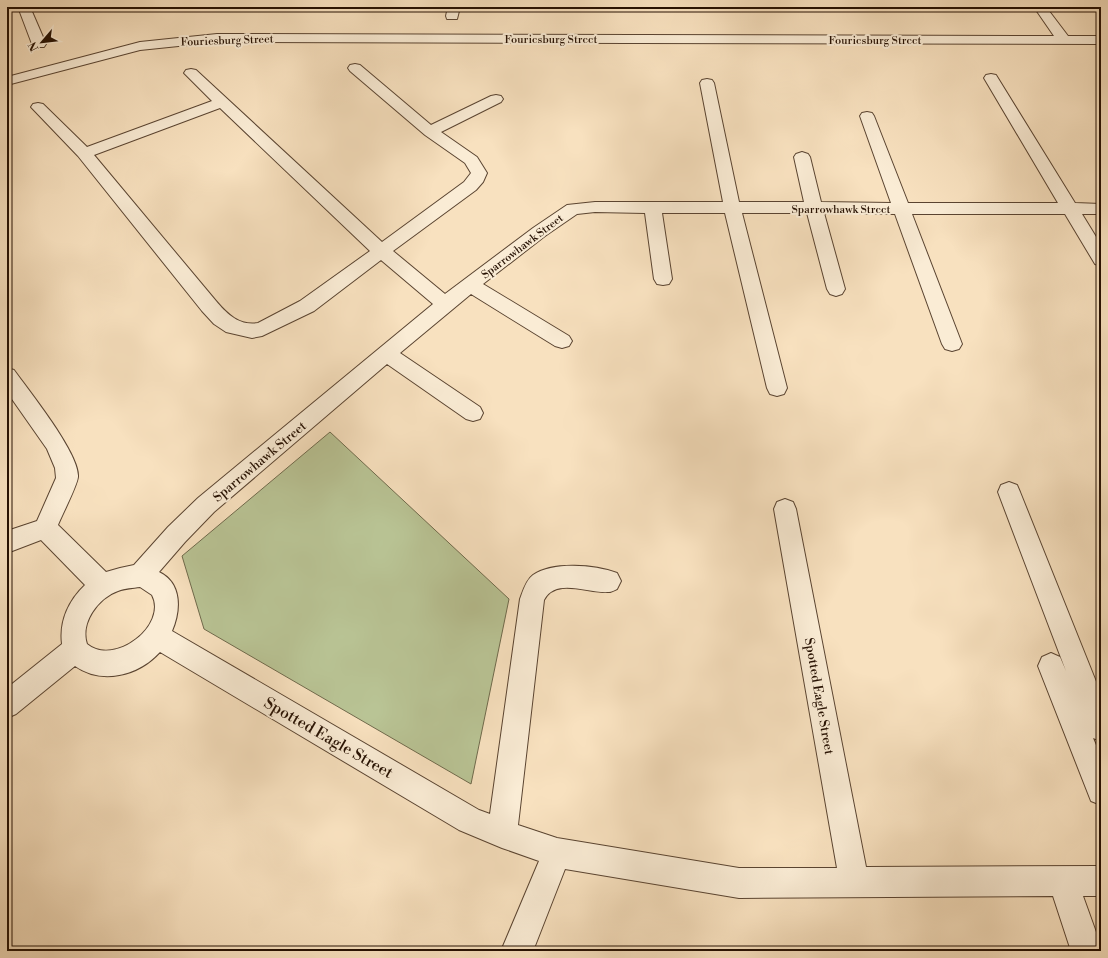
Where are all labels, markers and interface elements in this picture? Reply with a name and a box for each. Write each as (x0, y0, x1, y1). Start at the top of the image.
north arrow (22, 22, 62, 62)
street label: Fouriesburg Street (180, 32, 274, 50)
street label: Fouriesburg Street (505, 33, 598, 47)
street label: Fouriesburg Street (829, 34, 922, 48)
text: N (26, 39, 42, 53)
street label: Sparrowhawk Street (792, 203, 891, 217)
street label: Sparrowhawk Street (479, 211, 566, 282)
street label: Sparrowhawk Street (210, 418, 310, 505)
street label: Spotted Eagle Street (801, 636, 837, 756)
street label: Spotted Eagle Street (260, 693, 397, 783)

